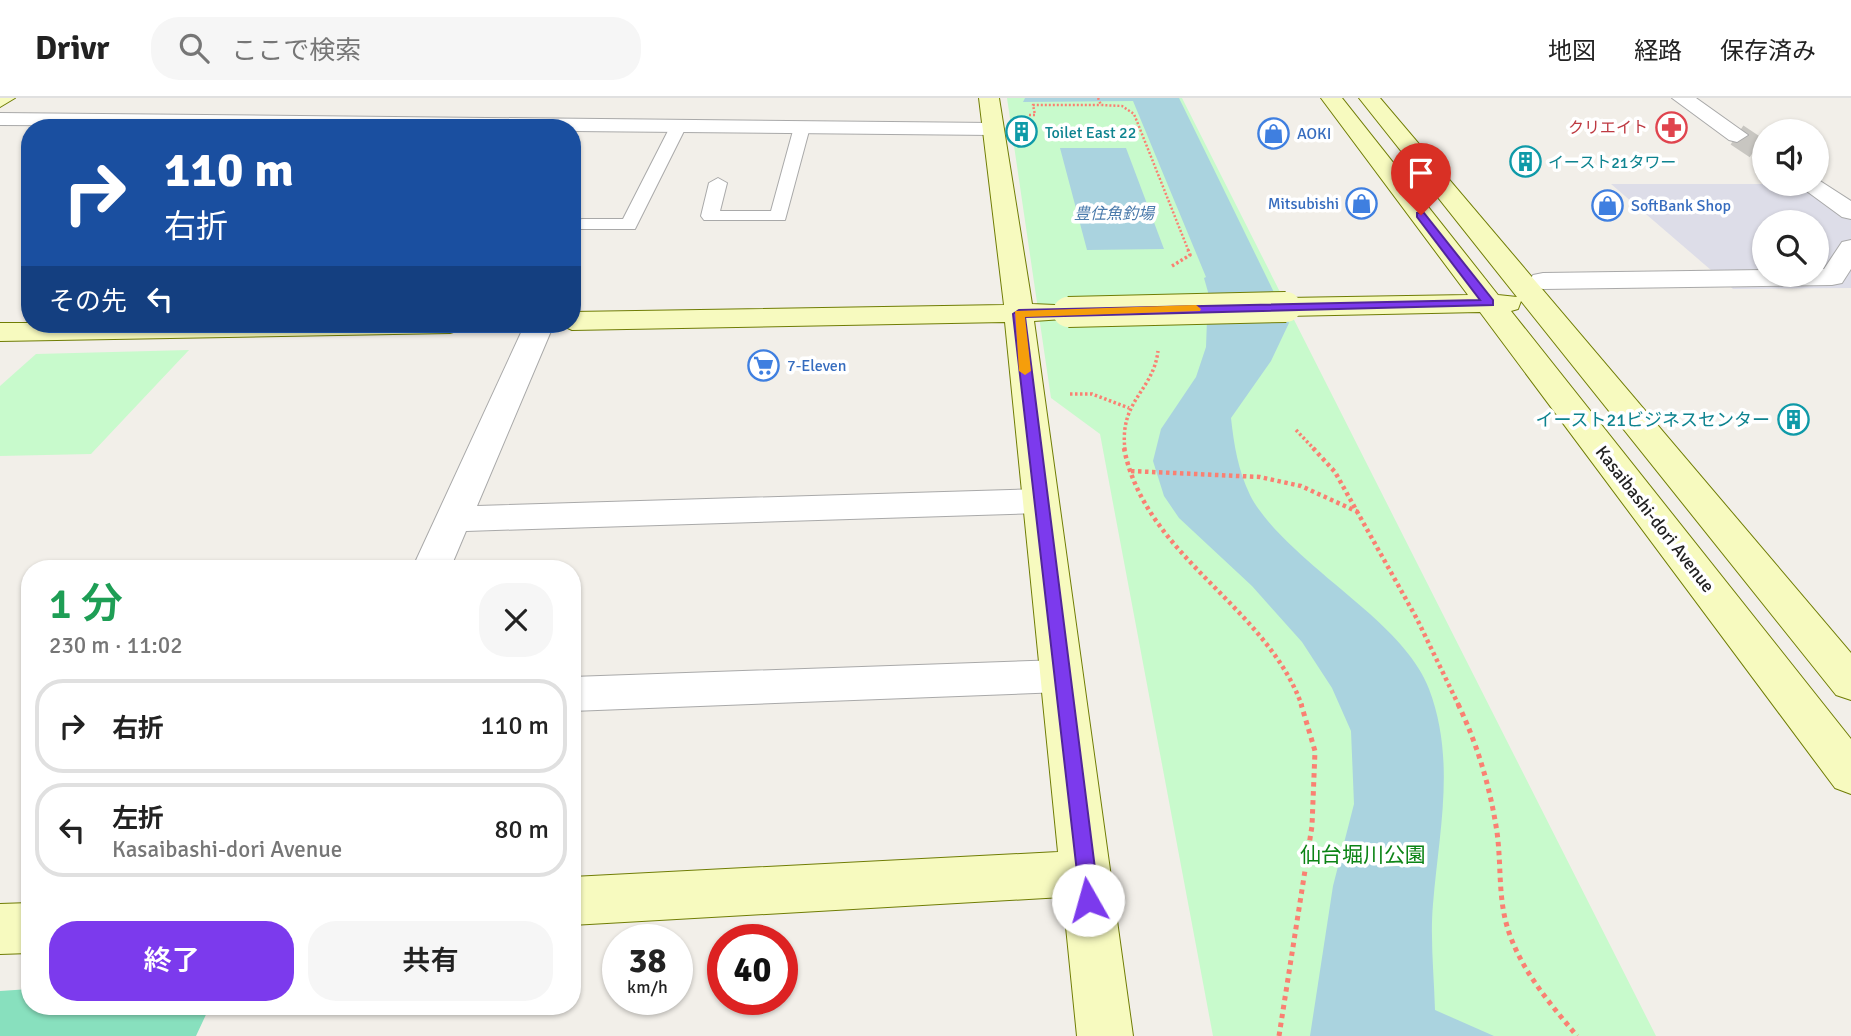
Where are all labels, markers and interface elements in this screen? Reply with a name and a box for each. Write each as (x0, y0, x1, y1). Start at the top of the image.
search box (151, 17, 641, 80)
text: Drivr (35, 28, 109, 69)
icon: search (175, 29, 213, 67)
text: ここで検索 (231, 35, 361, 67)
text: 地図 (1548, 36, 1596, 66)
text: 経路 (1634, 36, 1682, 66)
text: 保存済み (1720, 36, 1816, 66)
pharmacy icon: クリエイト (1654, 110, 1688, 144)
building icon: Toilet East 22 (1005, 115, 1039, 149)
shop icon: AOKI (1257, 116, 1291, 150)
place label: クリエイト (1568, 118, 1648, 138)
map controls (1752, 119, 1829, 287)
button: sound (1752, 119, 1829, 196)
place label: Toilet East 22 (1045, 123, 1136, 143)
place label: AOKI (1297, 124, 1331, 144)
text: 110 m (164, 140, 294, 200)
pin (1391, 143, 1451, 215)
building icon: イースト21タワー (1508, 145, 1542, 179)
icon: right (49, 147, 140, 238)
place label: イースト21タワー (1548, 153, 1676, 173)
icon: arrive (1402, 154, 1440, 192)
shop icon: Mitsubishi (1345, 186, 1379, 220)
shop icon: SoftBank Shop (1591, 188, 1625, 222)
place label: Mitsubishi (1268, 194, 1339, 214)
place label: SoftBank Shop (1631, 196, 1731, 216)
water label: 豊住魚釣場 (1074, 204, 1156, 224)
text: 右折 (164, 207, 228, 246)
button: search (1752, 210, 1829, 287)
icon: left (141, 280, 179, 318)
text: その先 (49, 286, 127, 318)
supermarket icon: 7-Eleven (747, 348, 781, 382)
place label: 7-Eleven (787, 356, 846, 376)
building icon: イースト21ビジネスセンター (1776, 403, 1810, 437)
place label: イースト21ビジネスセンター (1535, 409, 1770, 431)
street label: Kasaibashi-dori Avenue (1591, 441, 1719, 597)
text: 1 分 (49, 579, 123, 630)
button: close (479, 583, 553, 657)
text: 230 m · 11:02 (49, 631, 183, 660)
icon: right (53, 707, 91, 745)
text: 110 m (480, 710, 549, 742)
text: 右折 (112, 713, 164, 745)
text: 左折 (112, 803, 164, 835)
icon: left (53, 811, 91, 849)
text: 80 m (494, 814, 549, 846)
text: Kasaibashi-dori Avenue (112, 835, 342, 864)
park label: 仙台堀川公園 (1300, 842, 1426, 868)
position arrow (1051, 863, 1125, 937)
button: 終了 (49, 921, 294, 1001)
button: 共有 (308, 921, 553, 1001)
speed limit sign: 40 (707, 924, 798, 1015)
text: 38 (629, 939, 666, 982)
text: km/h (627, 976, 668, 998)

